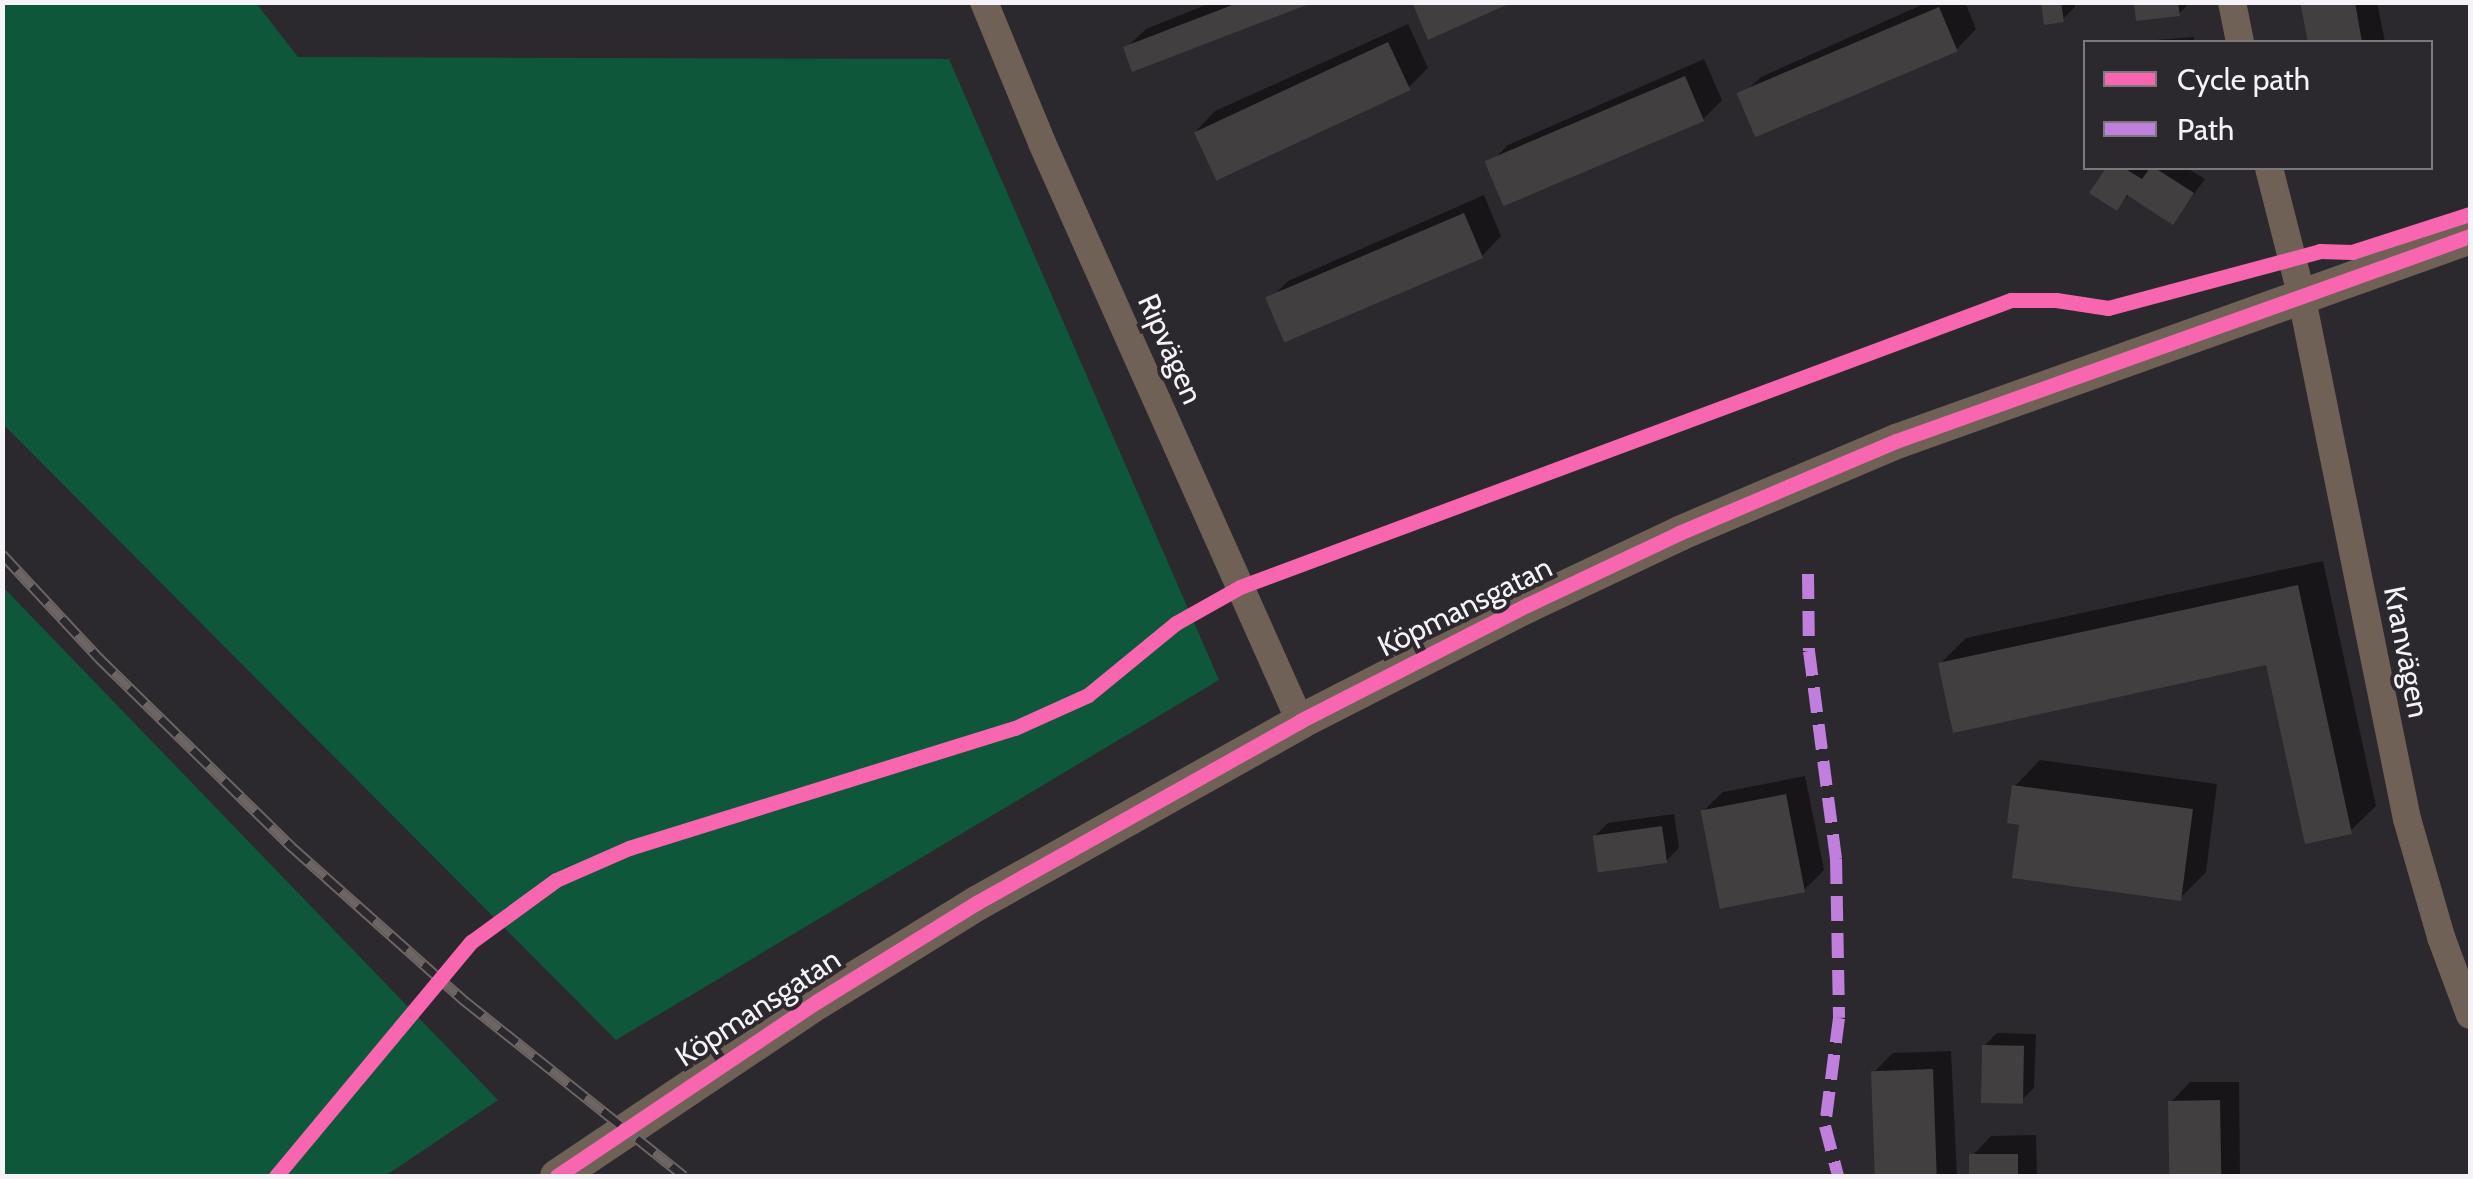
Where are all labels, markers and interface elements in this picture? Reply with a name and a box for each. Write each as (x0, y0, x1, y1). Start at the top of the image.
legend (2083, 40, 2433, 170)
text: Cycle path (2177, 61, 2310, 98)
text: Path (2177, 111, 2234, 148)
street label: Ripvägen (1130, 288, 1210, 410)
street label: Köpmansgatan (1372, 549, 1558, 665)
street label: Kranvägen (2376, 583, 2436, 721)
street label: Köpmansgatan (669, 941, 847, 1075)

